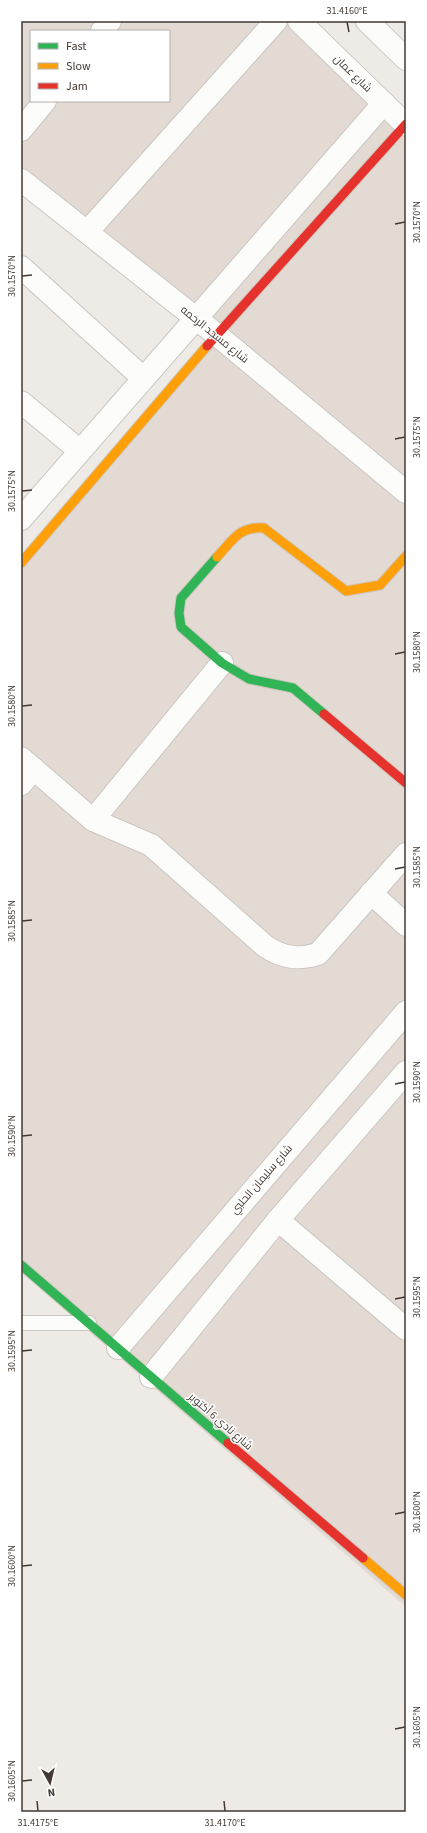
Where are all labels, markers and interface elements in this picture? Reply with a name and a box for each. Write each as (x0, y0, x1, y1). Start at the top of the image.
text: 31.4160°E (327, 4, 367, 18)
legend (30, 30, 170, 102)
text: Fast (66, 38, 86, 55)
street label: شارع عمان (330, 51, 375, 95)
text: Slow (66, 58, 91, 75)
text: Jam (66, 78, 88, 95)
text: 30.1570°N (410, 201, 424, 243)
text: 30.1570°N (5, 255, 19, 297)
street label: شارع مسجد الرحمه (177, 302, 252, 367)
text: 30.1575°N (410, 416, 424, 458)
text: 30.1575°N (5, 470, 19, 512)
text: 30.1580°N (410, 631, 424, 673)
text: 30.1580°N (5, 685, 19, 727)
text: 30.1585°N (410, 846, 424, 888)
text: 30.1585°N (5, 900, 19, 942)
text: 30.1590°N (410, 1061, 424, 1103)
text: 30.1590°N (5, 1115, 19, 1157)
street label: شارع سليمان الحلبي (227, 1141, 297, 1218)
text: 30.1595°N (410, 1276, 424, 1318)
text: 30.1595°N (5, 1330, 19, 1372)
street label: شارع نادي 6 أكتوبر (184, 1389, 256, 1454)
text: 30.1600°N (410, 1491, 424, 1533)
text: 30.1600°N (5, 1545, 19, 1587)
text: 30.1605°N (410, 1706, 424, 1748)
text: 30.1605°N (5, 1760, 19, 1802)
north arrow (30, 1763, 70, 1803)
text: N (47, 1784, 56, 1800)
text: 31.4175°E (18, 1816, 58, 1830)
text: 31.4170°E (205, 1816, 245, 1830)

